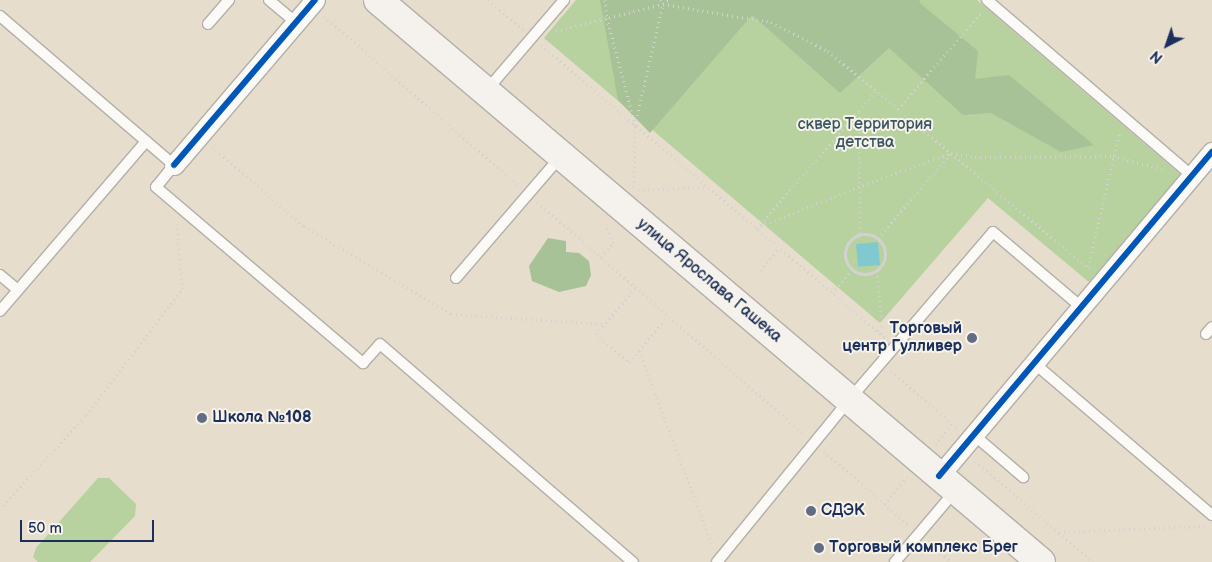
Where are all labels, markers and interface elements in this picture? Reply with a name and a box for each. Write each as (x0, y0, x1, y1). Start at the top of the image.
north arrow (1142, 20, 1192, 70)
text: N (1147, 47, 1166, 67)
park label: сквер Территория детства (798, 115, 932, 153)
street label: улица Ярослава Гашека (633, 215, 785, 347)
place label: Торговый центр Гулливер (842, 319, 962, 357)
marker: Торговый центр Гулливер (966, 332, 978, 344)
place label: Школа №108 (212, 408, 312, 428)
marker: Школа №108 (196, 412, 208, 424)
place label: СДЭК (821, 501, 865, 521)
marker: СДЭК (805, 505, 817, 517)
scale bar (22, 510, 156, 542)
text: 50 m (28, 519, 62, 538)
place label: Торговый комплекс Брег (829, 538, 1018, 558)
marker: Торговый комплекс Брег (813, 542, 825, 554)

